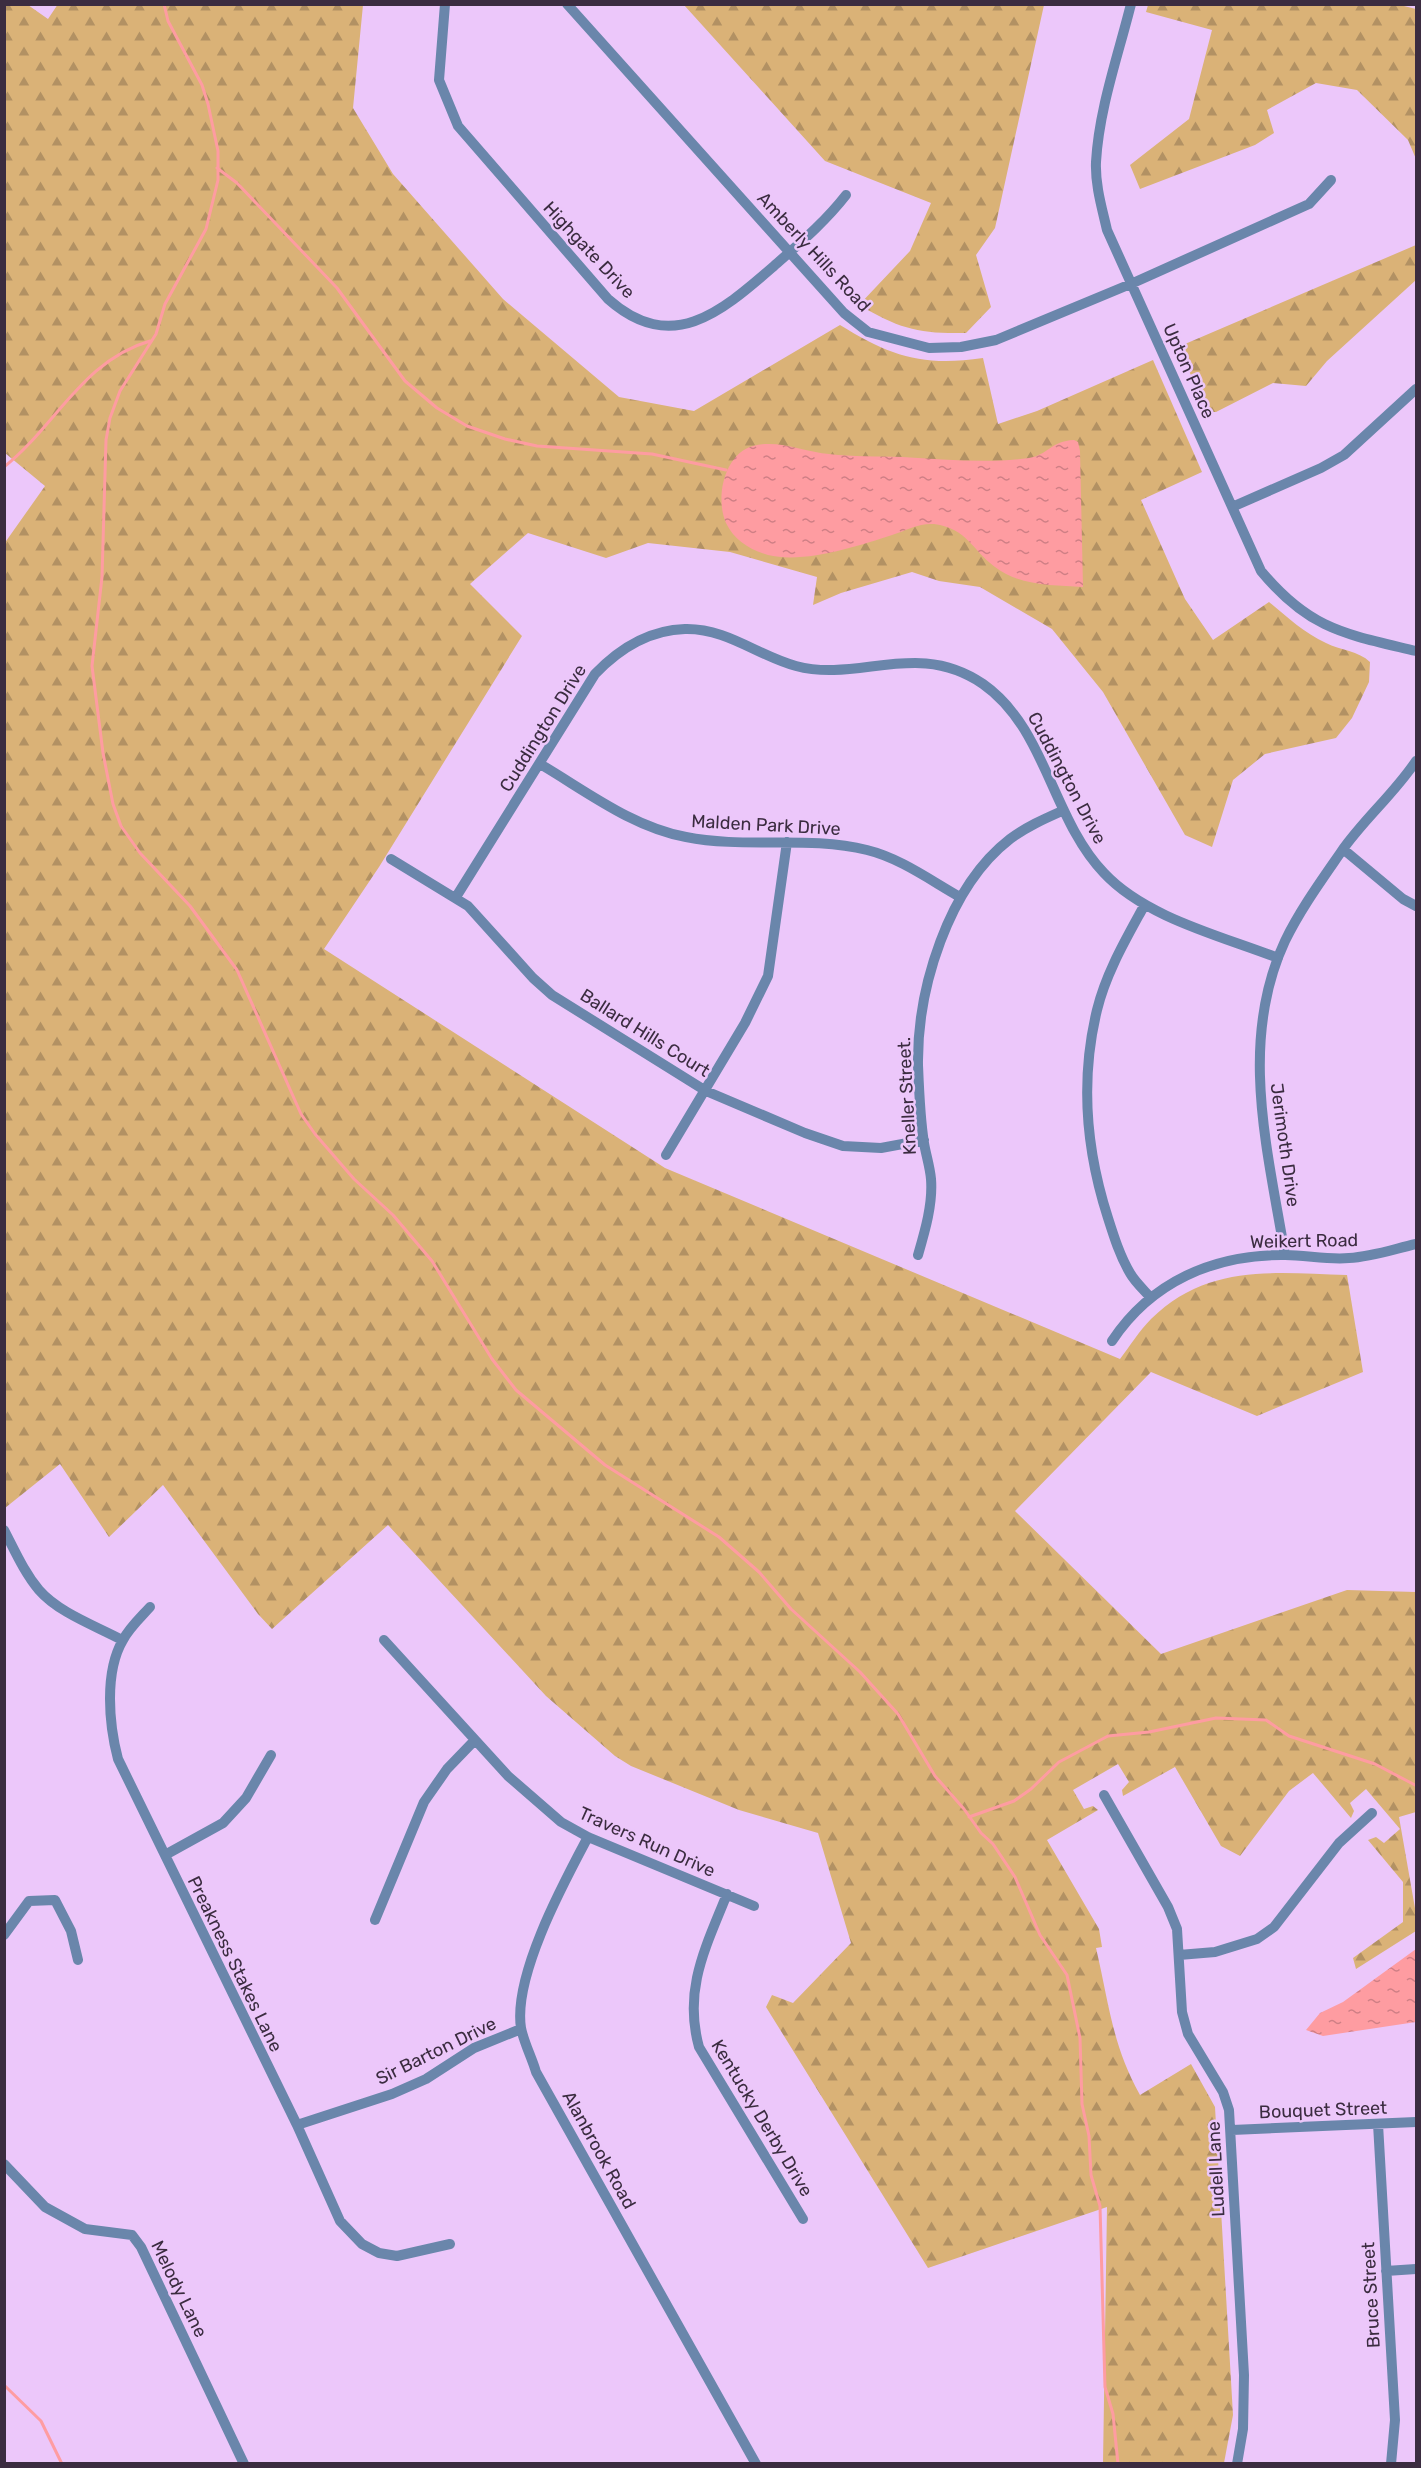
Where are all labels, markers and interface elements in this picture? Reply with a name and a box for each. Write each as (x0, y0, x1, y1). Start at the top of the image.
street label: Amberly Hills Road (753, 187, 875, 317)
street label: Highgate Drive (539, 197, 639, 303)
street label: Upton Place (1158, 320, 1220, 422)
street label: Cuddington Drive (495, 660, 591, 796)
street label: Cuddington Drive (1023, 708, 1111, 848)
street label: Malden Park Drive (691, 810, 841, 840)
street label: Ballard Hills Court (576, 984, 714, 1082)
street label: Kneller Street. (893, 1036, 921, 1156)
street label: Jerimoth Drive (1265, 1082, 1305, 1208)
street label: Weikert Road (1250, 1229, 1358, 1253)
street label: Travers Run Drive (575, 1802, 719, 1882)
street label: Preakness Stakes Lane (183, 1872, 287, 2056)
street label: Sir Barton Drive (372, 2012, 500, 2090)
street label: Kentucky Derby Drive (706, 2036, 818, 2200)
street label: Alanbrook Road (558, 2087, 640, 2213)
street label: Bouquet Street (1259, 2097, 1387, 2123)
street label: Ludell Lane (1203, 2121, 1229, 2217)
street label: Melody Lane (146, 2237, 212, 2341)
street label: Bruce Street (1357, 2241, 1385, 2349)

